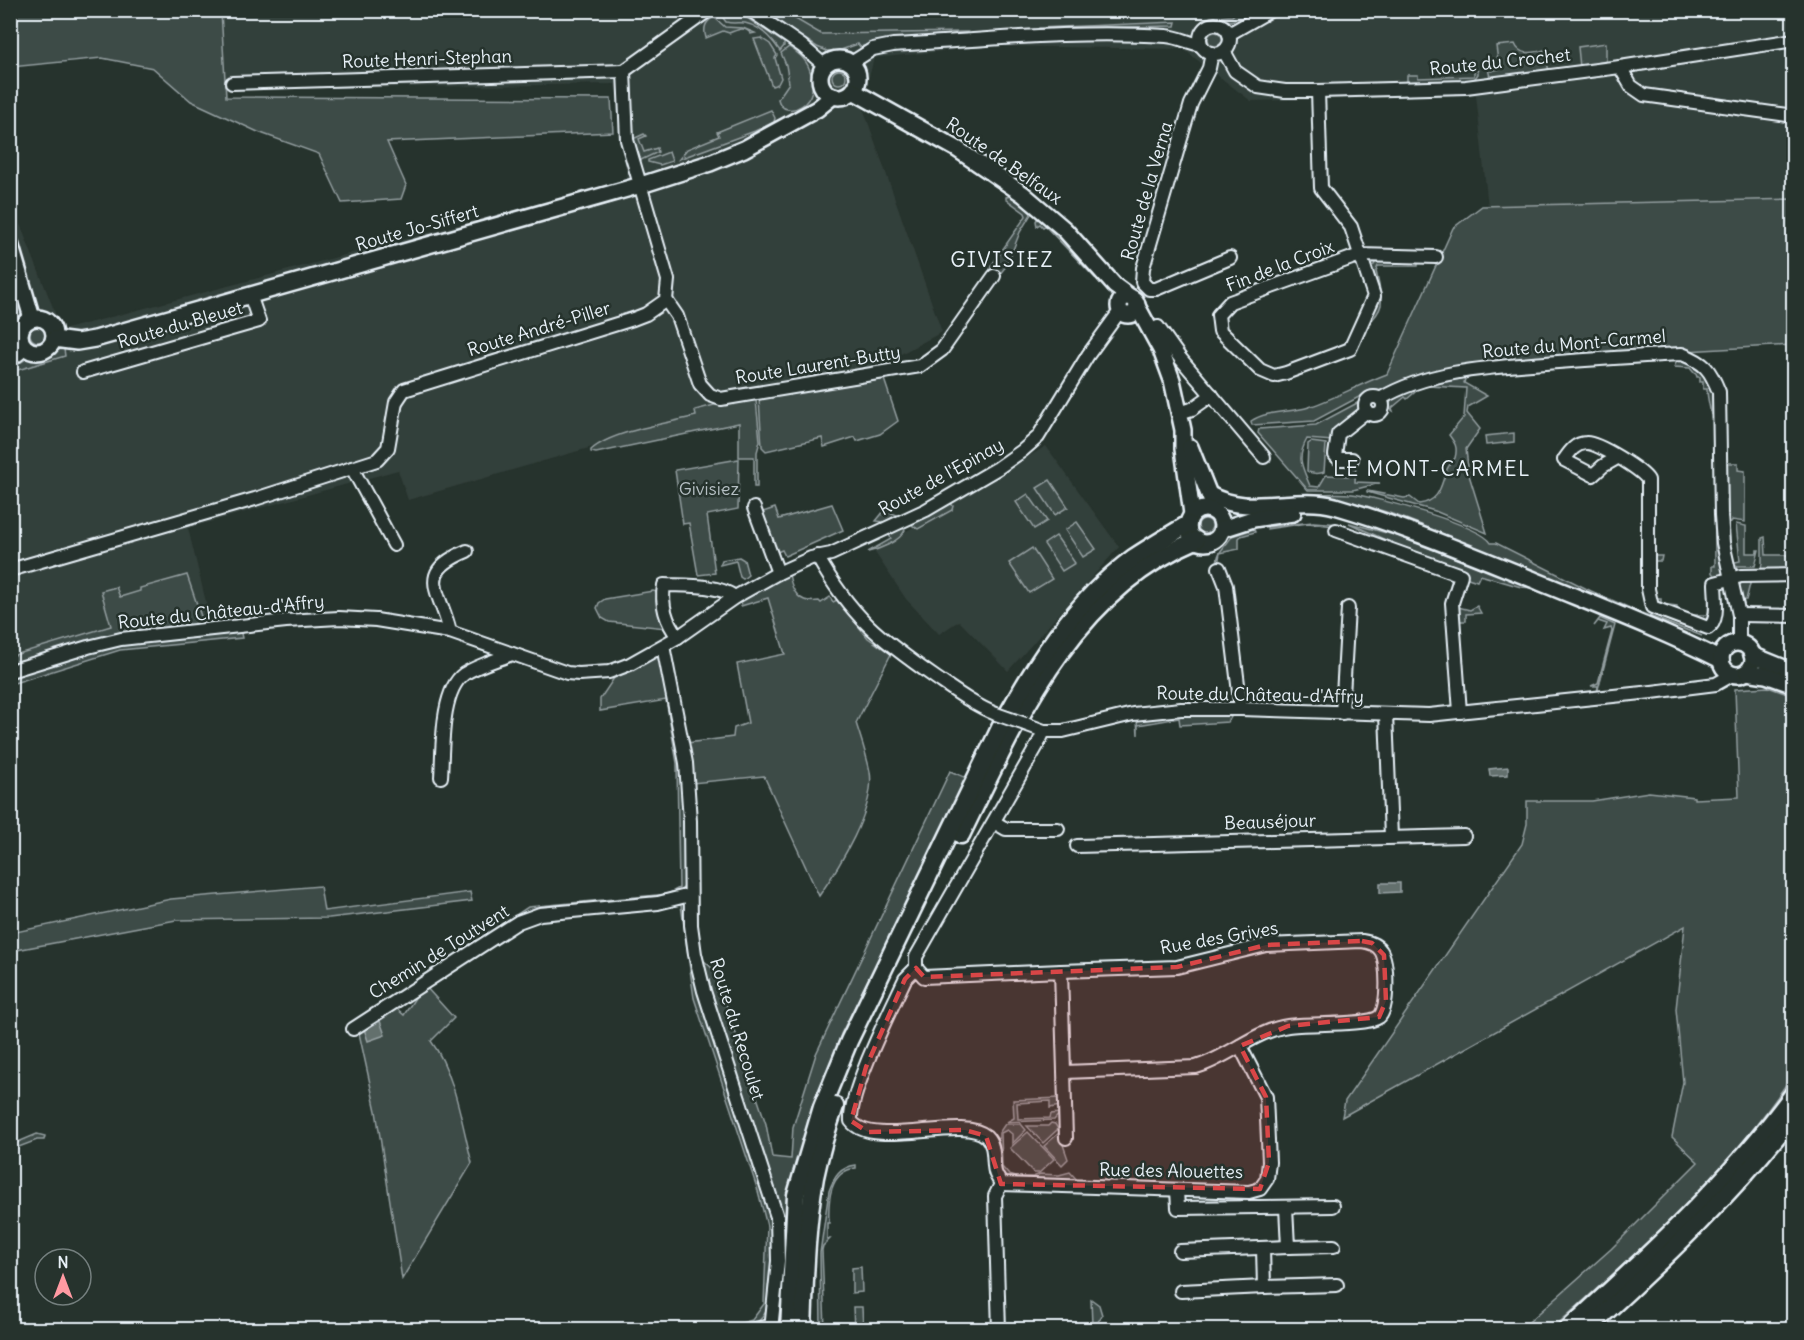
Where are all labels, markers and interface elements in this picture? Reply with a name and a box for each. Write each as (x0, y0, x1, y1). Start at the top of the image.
street label: Route du Crochet (1428, 43, 1572, 80)
street label: Route Henri-Stephan (342, 44, 512, 73)
street label: Route de Belfaux (942, 112, 1067, 209)
street label: Route de la Verna (1116, 119, 1177, 263)
street label: Route Jo-Siffert (353, 199, 481, 256)
street label: Fin de la Croix (1223, 234, 1337, 297)
district label: GIVISIEZ (950, 246, 1054, 273)
street label: Route du Bleuet (115, 296, 245, 353)
street label: Route André-Piller (464, 296, 614, 361)
street label: Route du Mont-Carmel (1481, 324, 1667, 363)
street label: Route Laurent-Butty (734, 340, 902, 389)
street label: Route de l'Epinay (874, 433, 1007, 520)
district label: LE MONT-CARMEL (1333, 455, 1531, 482)
park label: Givisiez (679, 477, 740, 500)
street label: Route du Château-d'Affry (117, 589, 325, 634)
street label: Route du Château-d'Affry (1156, 681, 1364, 708)
street label: Beauséjour (1224, 808, 1317, 835)
street label: Chemin de Toutvent (365, 899, 513, 1004)
street label: Rue des Grives (1158, 916, 1280, 959)
street label: Route du Recoulet (705, 955, 770, 1103)
street label: Rue des Alouettes (1099, 1158, 1243, 1183)
north arrow (33, 1247, 93, 1307)
text: N (57, 1252, 69, 1272)

